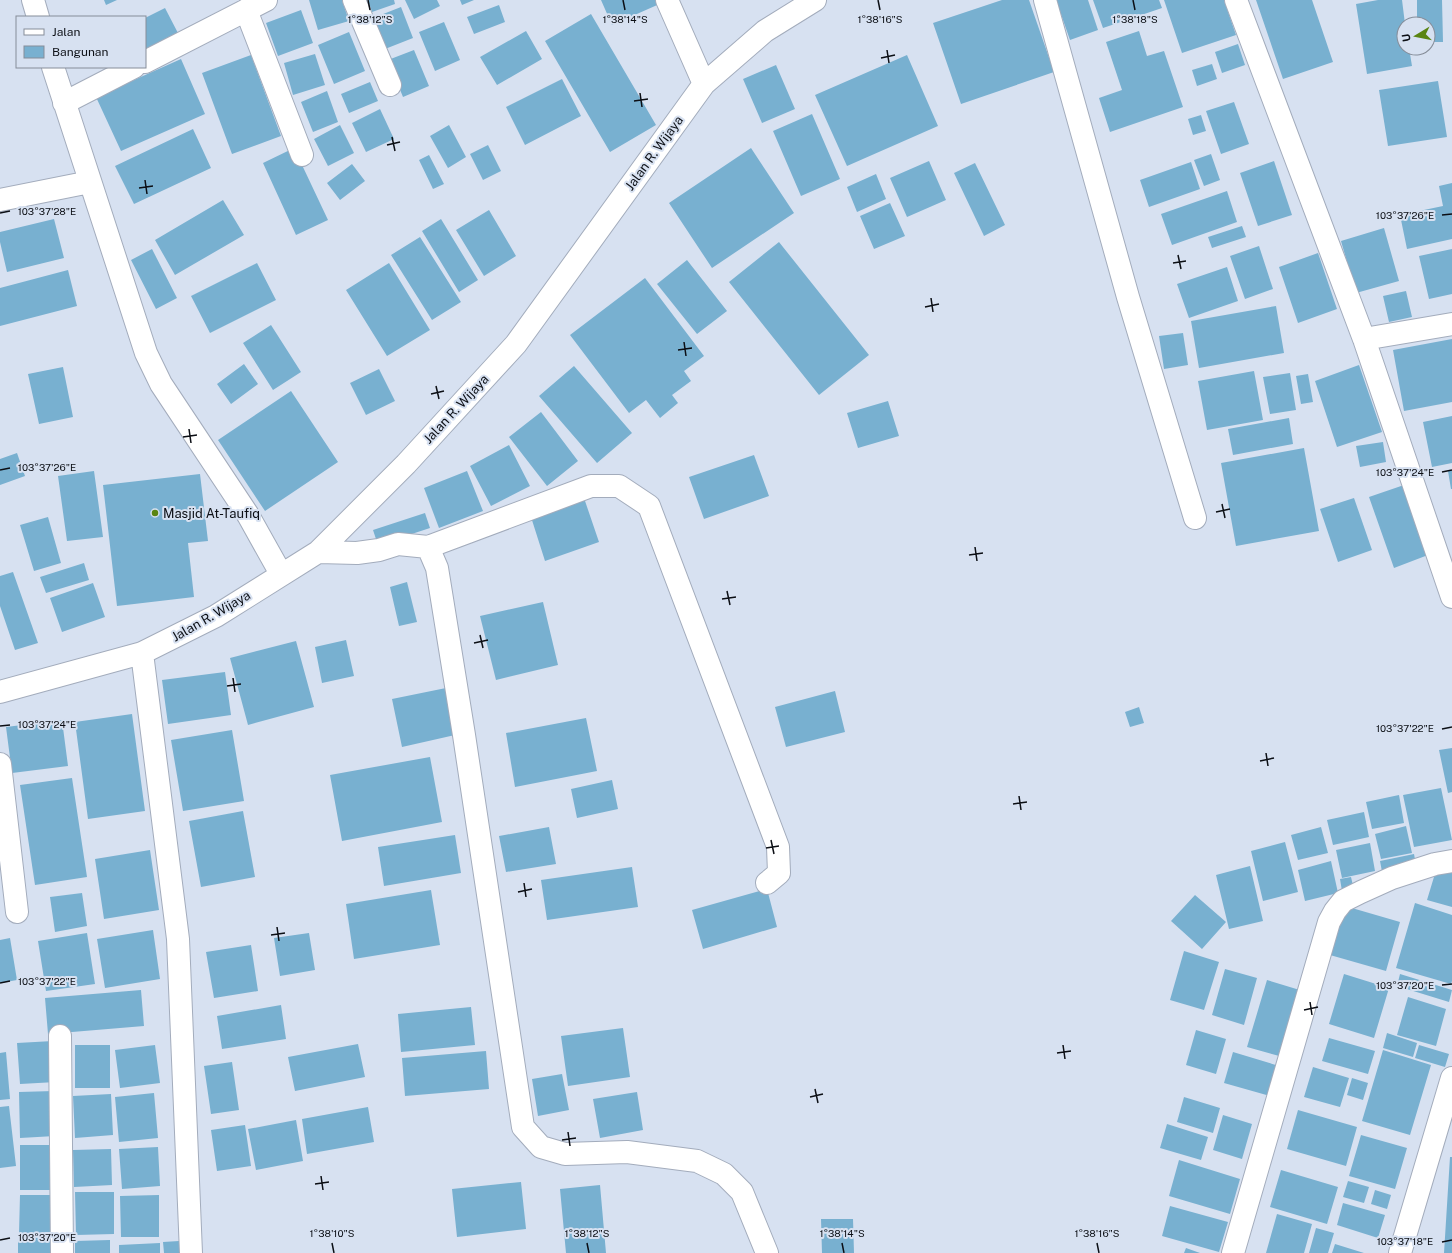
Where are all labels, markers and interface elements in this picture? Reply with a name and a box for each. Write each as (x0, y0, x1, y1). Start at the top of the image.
text: 1°38'12"S (348, 13, 393, 25)
text: 1°38'14"S (602, 13, 648, 25)
text: 1°38'16"S (857, 13, 903, 25)
text: 1°38'18"S (1112, 13, 1158, 25)
legend (16, 16, 146, 68)
north arrow (1396, 16, 1436, 56)
text: Jalan (52, 25, 81, 39)
text: U (1400, 33, 1413, 43)
text: Bangunan (52, 45, 108, 59)
street label: Jalan R. Wijaya (622, 113, 686, 193)
text: 103°37'28"E (18, 205, 76, 217)
text: 103°37'26"E (1376, 209, 1434, 221)
street label: Jalan R. Wijaya (420, 372, 492, 446)
text: 103°37'26"E (18, 461, 76, 473)
text: 103°37'24"E (1376, 466, 1434, 478)
place label: Masjid At-Taufiq (163, 506, 260, 521)
marker: Masjid At-Taufiq (150, 508, 160, 518)
street label: Jalan R. Wijaya (169, 587, 253, 645)
text: 103°37'24"E (18, 718, 76, 730)
text: 103°37'22"E (1376, 722, 1434, 734)
text: 103°37'22"E (18, 975, 76, 987)
text: 103°37'20"E (1376, 979, 1434, 991)
text: 1°38'10"S (309, 1227, 355, 1239)
text: 1°38'12"S (565, 1227, 610, 1239)
text: 1°38'14"S (819, 1227, 865, 1239)
text: 1°38'16"S (1074, 1227, 1120, 1239)
text: 103°37'20"E (18, 1231, 76, 1243)
text: 103°37'18"E (1377, 1235, 1433, 1247)

